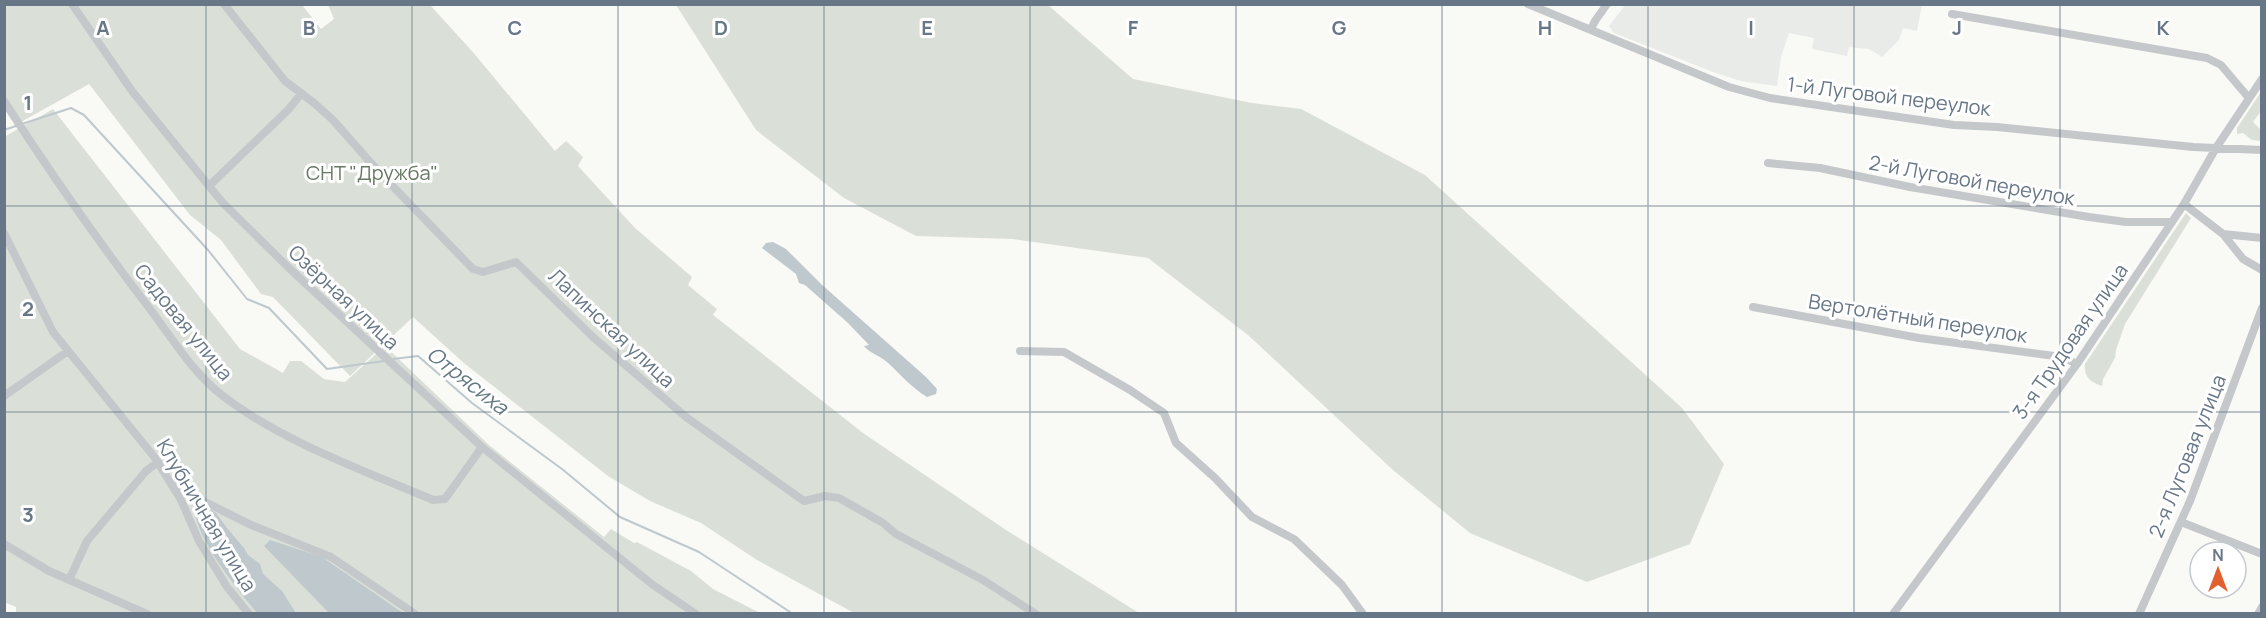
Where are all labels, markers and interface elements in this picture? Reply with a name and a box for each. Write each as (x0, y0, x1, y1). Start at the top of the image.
text: A (96, 14, 110, 41)
text: B (303, 14, 316, 41)
text: C (508, 14, 522, 41)
text: D (714, 14, 728, 41)
text: E (921, 14, 933, 41)
text: F (1128, 14, 1139, 41)
text: G (1332, 14, 1347, 41)
text: H (1538, 14, 1552, 41)
text: I (1748, 14, 1754, 41)
text: J (1952, 14, 1962, 41)
text: K (2157, 14, 2170, 41)
street label: 1-й Луговой переулок (1786, 70, 1993, 122)
text: 1 (24, 89, 32, 116)
street label: 2-й Луговой переулок (1867, 149, 2078, 212)
park label: СНТ "Дружба" (306, 159, 438, 186)
street label: Озёрная улица (283, 239, 405, 355)
street label: Садовая улица (129, 258, 239, 386)
street label: 3-я Трудовая улица (2006, 258, 2134, 424)
street label: Лапинская улица (543, 262, 681, 394)
street label: Вертолётный переулок (1807, 287, 2030, 349)
text: 2 (22, 295, 34, 322)
water label: Отрясиха (422, 339, 515, 421)
street label: 2-я Луговая улица (2142, 370, 2232, 542)
street label: Клубничная улица (151, 434, 263, 596)
text: 3 (22, 501, 34, 528)
north arrow (2188, 540, 2248, 600)
text: N (2212, 544, 2224, 566)

